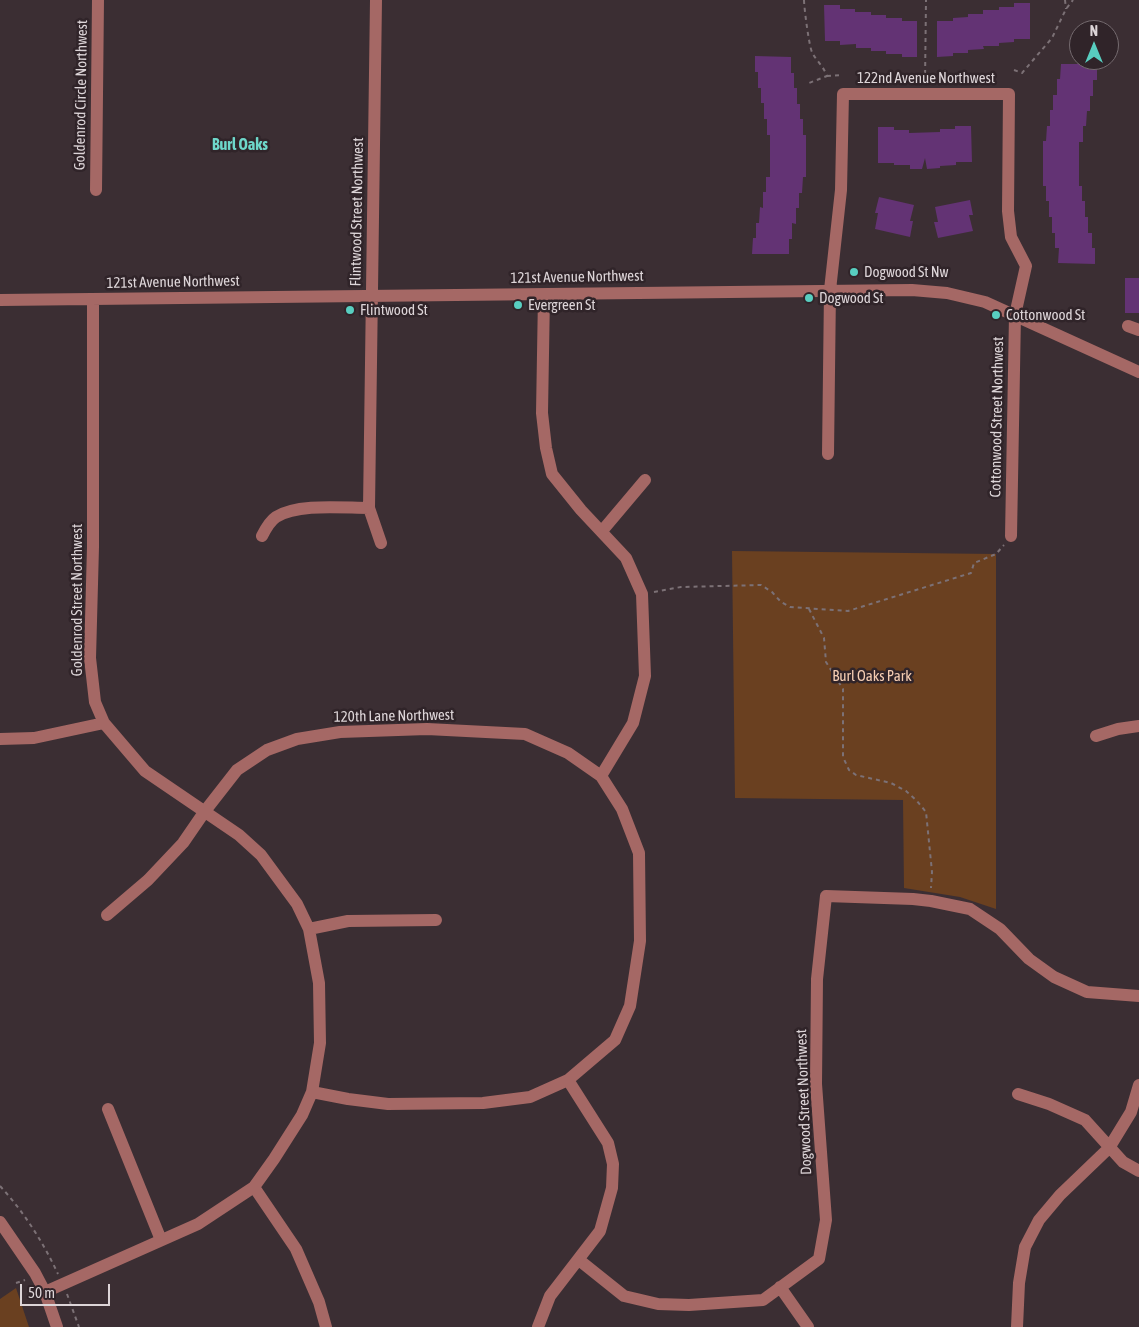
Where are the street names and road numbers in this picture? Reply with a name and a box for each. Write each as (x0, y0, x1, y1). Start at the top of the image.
street label: Goldenrod Circle Northwest (71, 20, 91, 170)
street label: 122nd Avenue Northwest (857, 69, 995, 87)
street label: Flintwood Street Northwest (347, 137, 367, 287)
street label: 121st Avenue Northwest (510, 267, 644, 287)
street label: 121st Avenue Northwest (106, 272, 240, 292)
street label: Cottonwood Street Northwest (987, 337, 1007, 497)
street label: Goldenrod Street Northwest (68, 524, 86, 676)
street label: 120th Lane Northwest (333, 706, 455, 726)
street label: Dogwood Street Northwest (792, 1029, 816, 1175)

